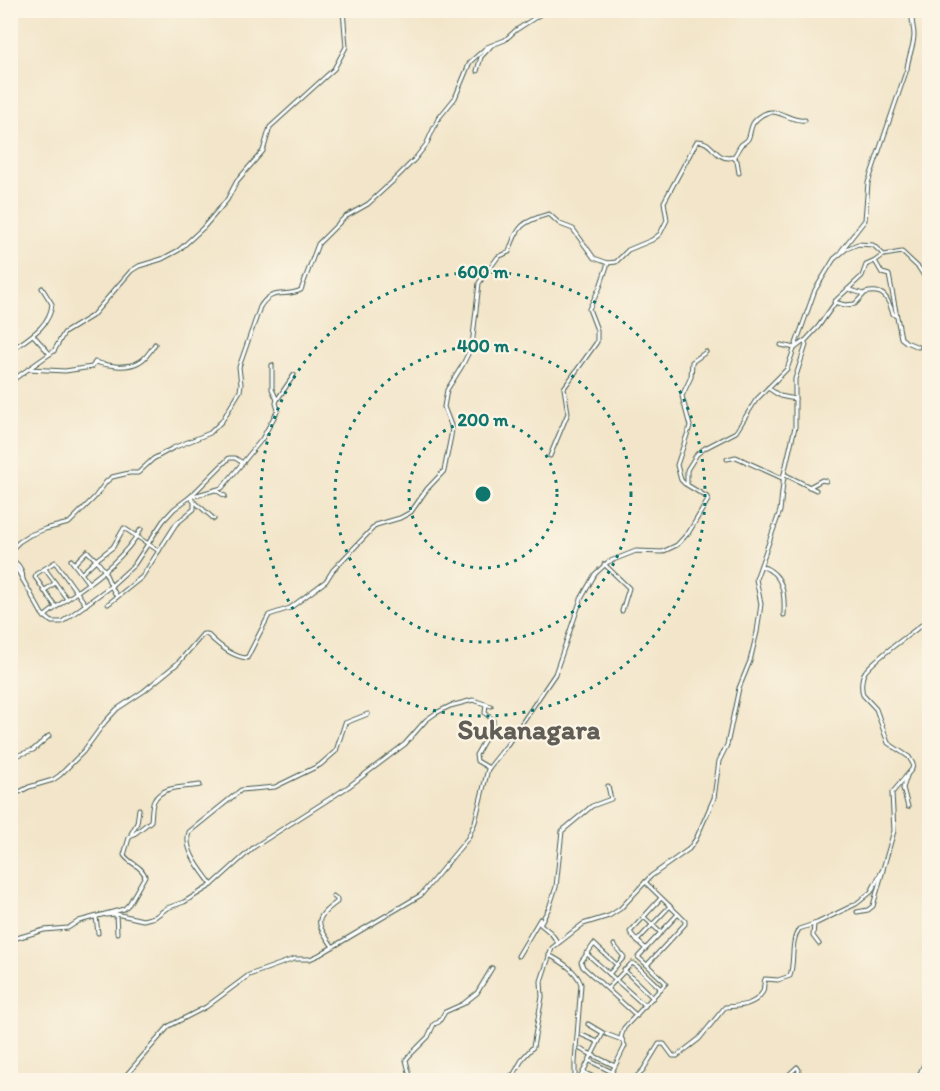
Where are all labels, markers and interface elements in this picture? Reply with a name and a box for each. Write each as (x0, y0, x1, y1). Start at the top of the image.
text: 600 m (458, 261, 509, 283)
text: 400 m (457, 335, 510, 357)
text: 200 m (458, 409, 509, 431)
centre of rings (473, 484, 493, 504)
district label: Sukanagara (458, 712, 601, 746)

